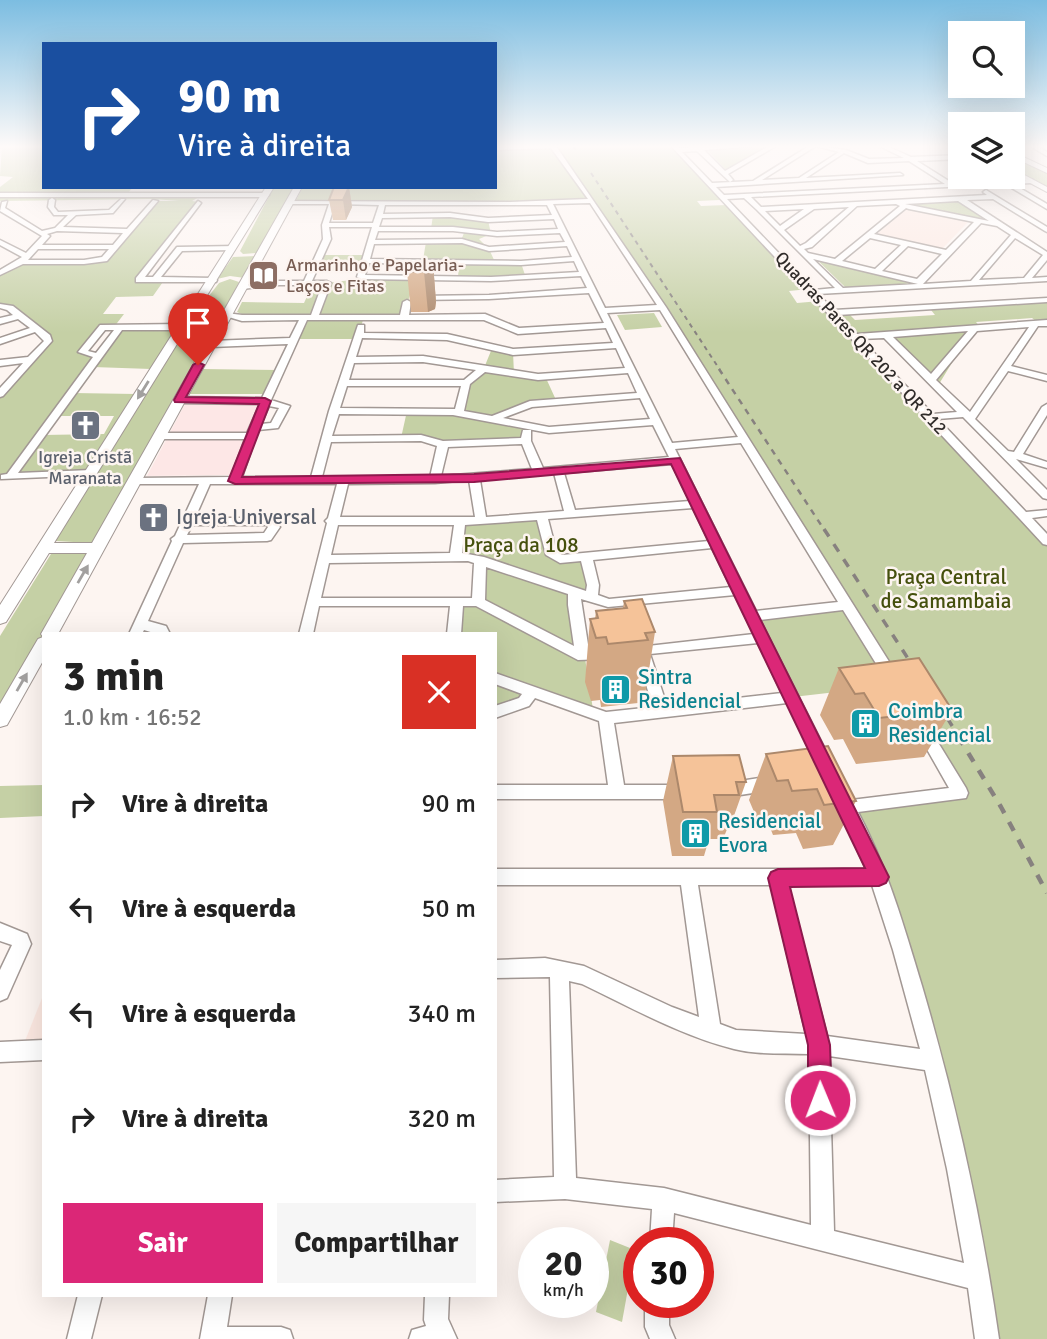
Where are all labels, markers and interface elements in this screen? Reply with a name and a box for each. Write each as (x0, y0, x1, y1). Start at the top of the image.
map controls (948, 21, 1025, 189)
button: search (948, 21, 1025, 98)
text: 90 m (178, 66, 281, 126)
icon: right (63, 70, 154, 161)
button: layers (948, 112, 1025, 189)
text: Vire à direita (178, 126, 351, 165)
street label: Quadras Pares QR 202 a QR 212 (770, 247, 952, 439)
place label: Armarinho e Papelaria- Laços e Fitas (286, 254, 464, 297)
library icon: Armarinho e Papelaria- Laços e Fitas (246, 258, 280, 292)
pin (168, 293, 228, 365)
icon: arrive (179, 304, 217, 342)
one-way arrow (137, 380, 150, 399)
church icon: Igreja Cristã Maranata (68, 409, 102, 443)
place label: Igreja Cristã Maranata (38, 446, 132, 489)
church icon: Igreja Universal (136, 500, 170, 534)
place label: Igreja Universal (176, 504, 317, 530)
park label: Praça da 108 (463, 532, 579, 558)
one-way arrow (77, 564, 89, 584)
park label: Praça Central de Samambaia (881, 564, 1011, 614)
text: 3 min (63, 651, 164, 702)
button: close (402, 655, 476, 729)
place label: Sintra Residencial (638, 664, 741, 714)
one-way arrow (16, 672, 28, 691)
building icon: Sintra Residencial (598, 672, 632, 706)
place label: Coimbra Residencial (888, 698, 991, 748)
text: 1.0 km · 16:52 (63, 703, 202, 732)
building icon: Coimbra Residencial (848, 706, 882, 740)
icon: right (63, 785, 101, 823)
text: Vire à direita (122, 788, 268, 820)
text: 90 m (421, 788, 476, 820)
place label: Residencial Evora (718, 808, 821, 858)
building icon: Residencial Evora (678, 816, 712, 850)
icon: left (63, 890, 101, 928)
text: Vire à esquerda (122, 893, 296, 925)
text: 50 m (421, 893, 476, 925)
icon: left (63, 995, 101, 1033)
text: Vire à esquerda (122, 998, 296, 1030)
text: 340 m (407, 998, 476, 1030)
position arrow (783, 1063, 857, 1137)
icon: right (63, 1100, 101, 1138)
text: Vire à direita (122, 1103, 268, 1135)
text: 320 m (407, 1103, 476, 1135)
button: Sair (63, 1203, 263, 1283)
button: Compartilhar (277, 1203, 476, 1283)
speed limit sign: 30 (623, 1227, 714, 1318)
text: 20 (545, 1242, 582, 1285)
text: km/h (543, 1279, 584, 1301)

